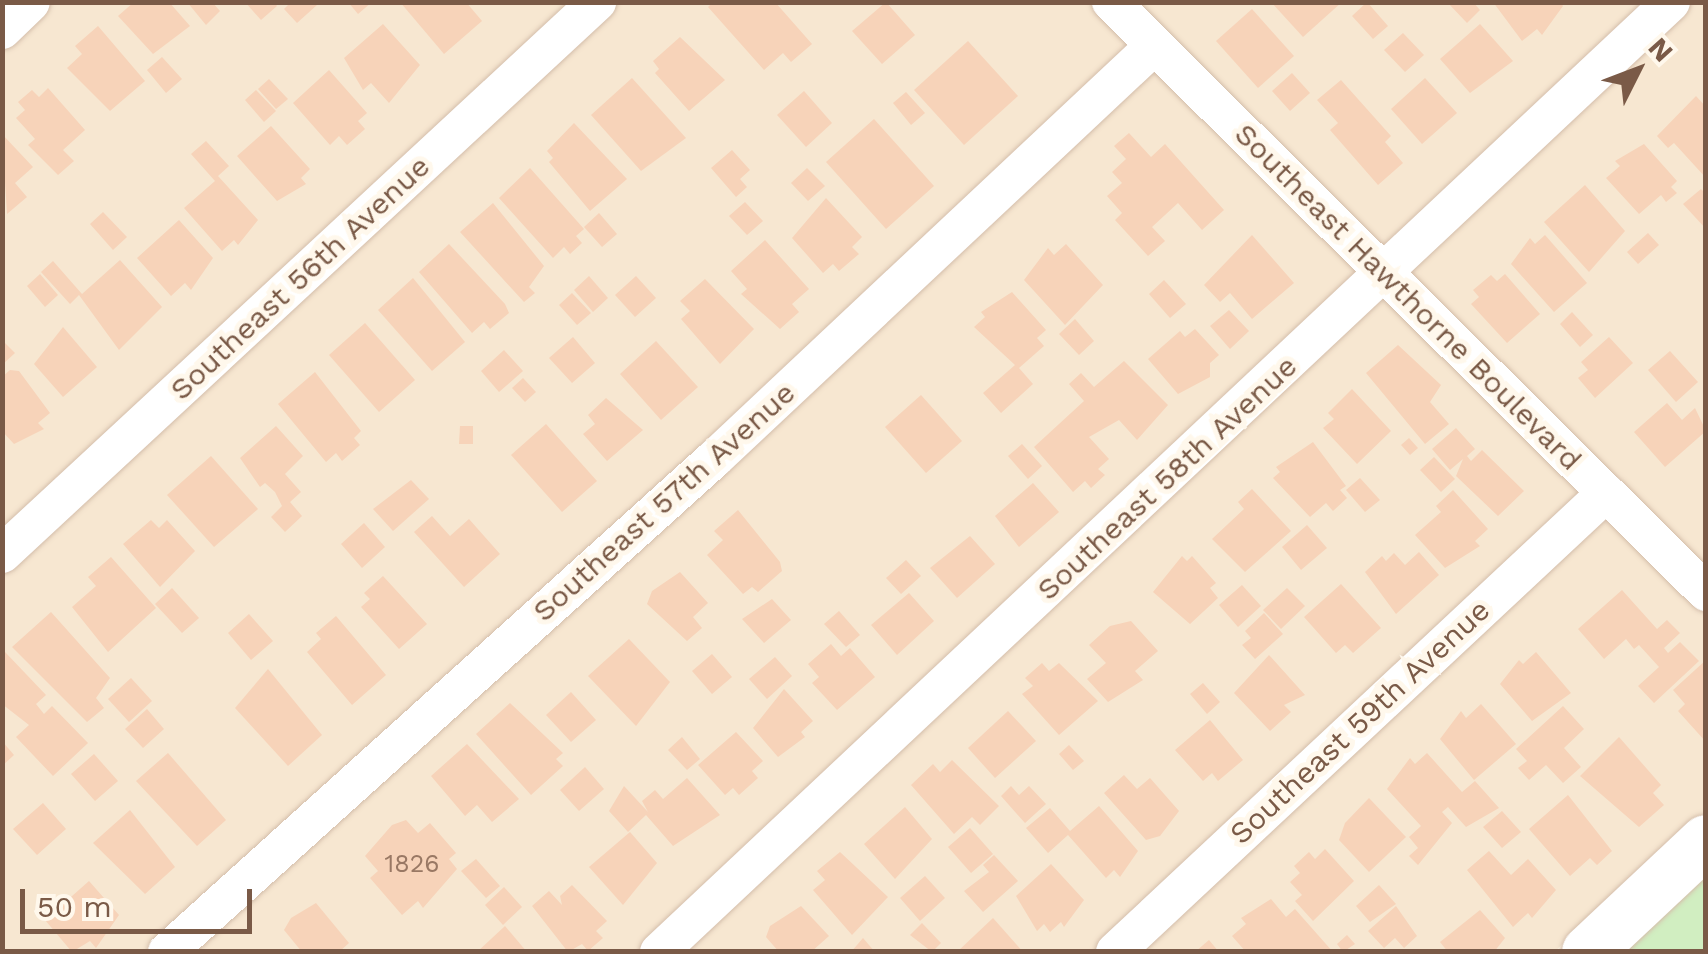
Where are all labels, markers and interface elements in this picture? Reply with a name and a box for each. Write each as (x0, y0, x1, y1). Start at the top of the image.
north arrow (1588, 20, 1688, 120)
text: N (1641, 31, 1680, 68)
street label: Southeast Hawthorne Boulevard (1227, 116, 1589, 478)
street label: Southeast 56th Avenue (162, 148, 438, 408)
street label: Southeast 58th Avenue (1029, 348, 1305, 608)
street label: Southeast 57th Avenue (525, 374, 803, 630)
street label: Southeast 59th Avenue (1222, 592, 1498, 852)
house number: 1826 (385, 849, 439, 879)
scale bar (25, 869, 258, 931)
text: 50 m (37, 889, 112, 924)

